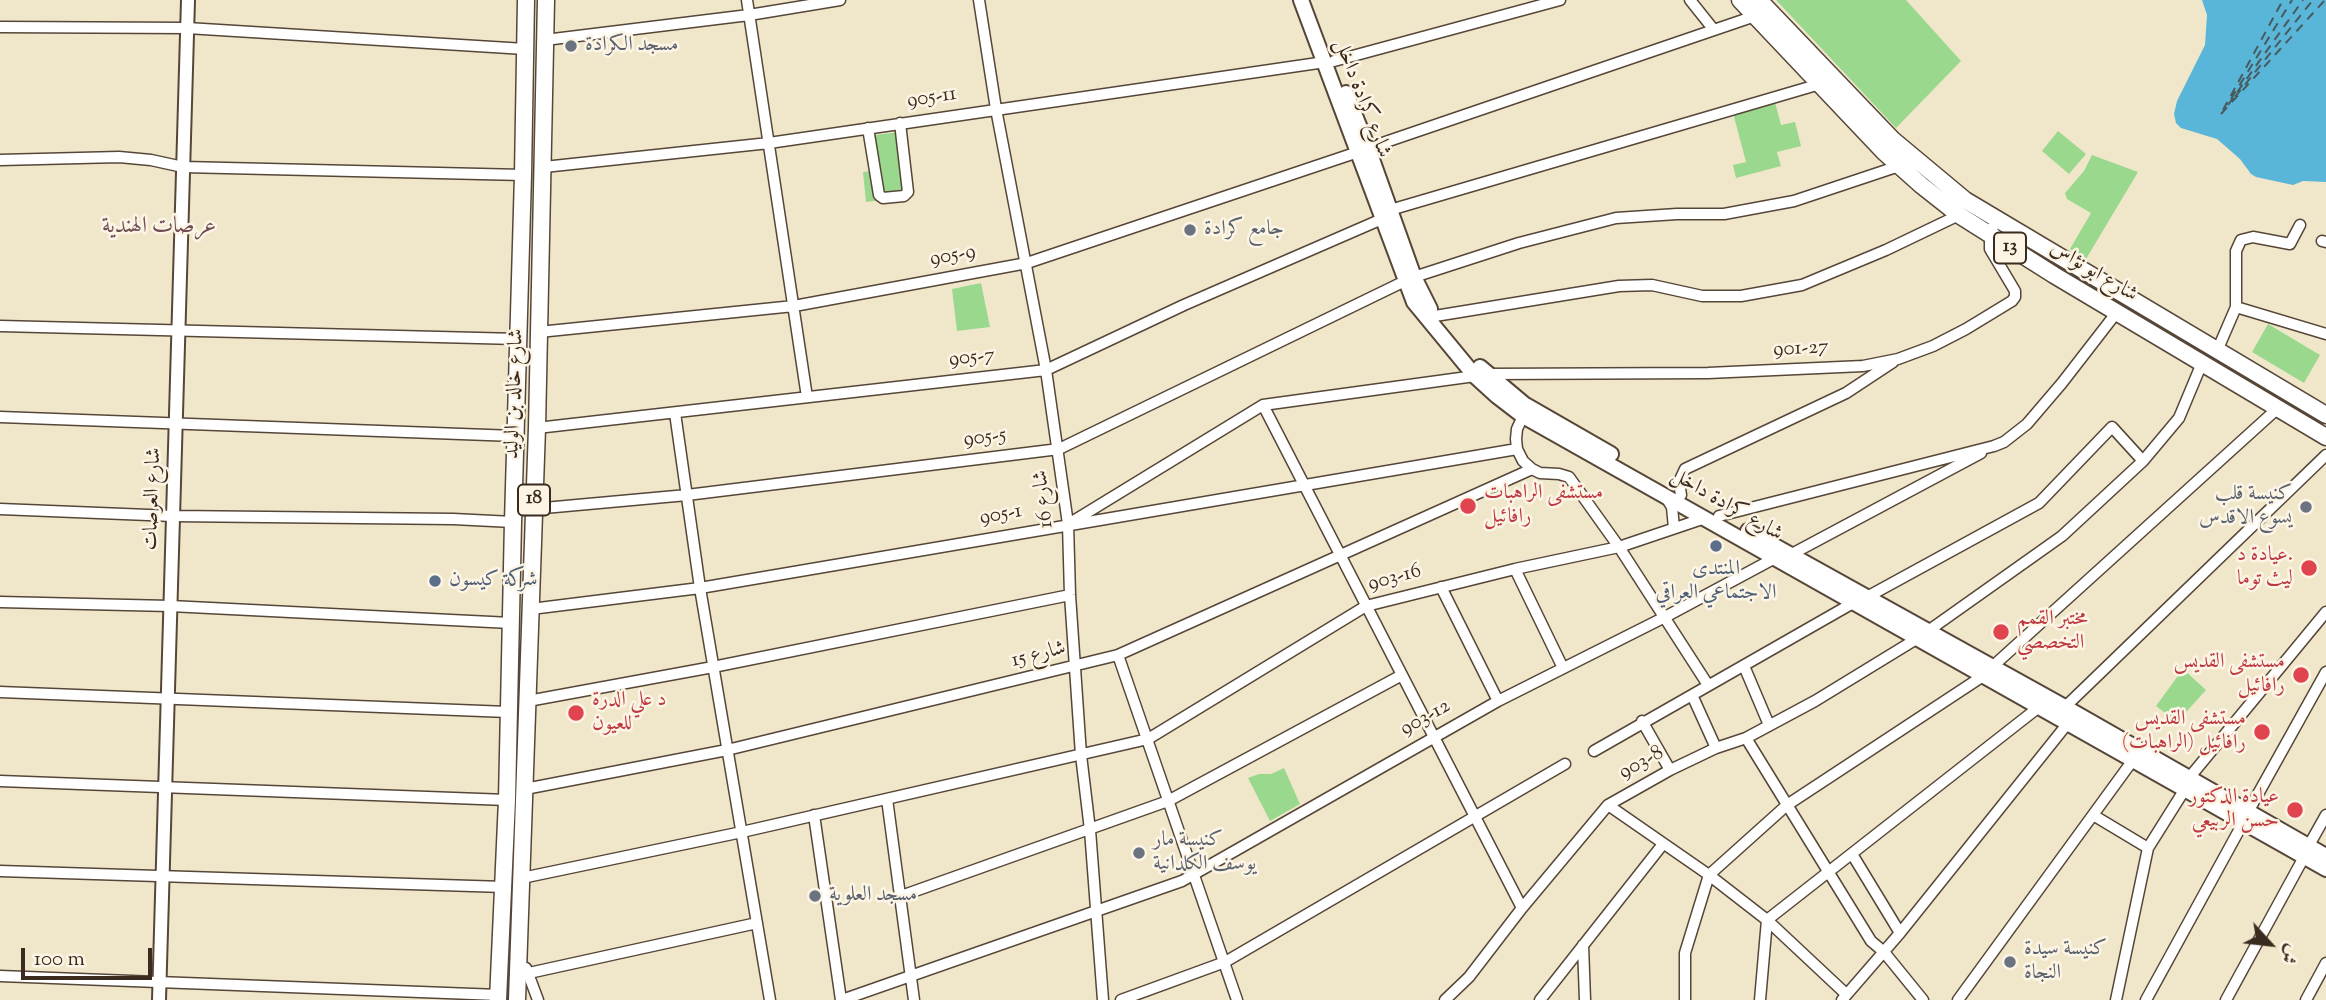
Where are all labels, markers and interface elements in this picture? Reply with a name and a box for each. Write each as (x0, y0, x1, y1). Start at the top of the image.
place label: مسجد الكرادة (585, 33, 678, 59)
street label: شارع كرادة داخل (1327, 36, 1395, 162)
marker: مسجد الكرادة (563, 38, 579, 54)
street label: 905-11 (905, 83, 959, 115)
district label: عرصات الهندية (102, 214, 216, 242)
place label: جامع كرادة (1204, 217, 1284, 243)
marker: جامع كرادة (1182, 222, 1198, 238)
road number: 13 (1994, 232, 2026, 264)
street label: شارع ابو نؤاس (2045, 237, 2141, 309)
street label: 905-9 (928, 241, 978, 273)
street label: شارع خالد بن الوليد (501, 328, 531, 460)
street label: 901-27 (1773, 336, 1829, 364)
street label: 905-7 (948, 344, 996, 374)
street label: 905-5 (962, 424, 1008, 454)
street label: شارع العرصات (140, 447, 168, 551)
street label: شارع كرادة داخل (1666, 464, 1786, 548)
street label: شارع 16 (1029, 469, 1061, 529)
place label: مستشفى الراهبات رافائيل (1484, 481, 1603, 531)
place label: كنيسة قلب يسوع الاقدس (2199, 482, 2292, 532)
road number: 18 (518, 485, 550, 516)
marker: مستشفى الراهبات رافائيل (1458, 496, 1478, 516)
marker: كنيسة قلب يسوع الاقدس (2298, 499, 2314, 515)
street label: 905-1 (978, 500, 1024, 532)
marker: المنتدى الاجتماعي العراقي (1708, 538, 1724, 554)
place label: عيادة د. ليث توما (2237, 543, 2293, 593)
place label: المنتدى الاجتماعي العراقي (1655, 557, 1777, 607)
marker: عيادة د. ليث توما (2299, 558, 2319, 578)
street label: 903-16 (1366, 560, 1424, 598)
place label: شركة كيسون (449, 568, 538, 594)
marker: شركة كيسون (427, 573, 443, 589)
place label: مختبر القمم التخصصي (2017, 607, 2088, 657)
marker: مختبر القمم التخصصي (1991, 622, 2011, 642)
street label: شارع 15 (1009, 637, 1069, 675)
place label: مستشفى القديس رافائيل (2174, 650, 2285, 700)
marker: مستشفى القديس رافائيل (2291, 665, 2311, 685)
place label: د علي الدرة للعيون (592, 688, 666, 738)
street label: 903-12 (1396, 695, 1456, 743)
marker: د علي الدرة للعيون (566, 703, 586, 723)
place label: مستشفى القديس رافائيل (الراهبات) (2122, 707, 2246, 757)
marker: مستشفى القديس رافائيل (الراهبات) (2252, 722, 2272, 742)
street label: 903-8 (1615, 742, 1669, 786)
place label: عيادة الدكتور حسن الربيعي (2189, 785, 2279, 835)
marker: عيادة الدكتور حسن الربيعي (2285, 800, 2305, 820)
place label: كنيسة مار يوسف الكلدانية (1153, 828, 1256, 878)
marker: كنيسة مار يوسف الكلدانية (1131, 845, 1147, 861)
place label: مسجد العلوية (829, 883, 917, 909)
marker: مسجد العلوية (807, 888, 823, 904)
north arrow (2235, 909, 2305, 979)
scale bar (24, 934, 156, 978)
place label: كنيسة سيدة النجاة (2024, 937, 2107, 987)
text: ش (2273, 939, 2305, 968)
text: 100 m (34, 945, 85, 975)
marker: كنيسة سيدة النجاة (2002, 954, 2018, 970)

